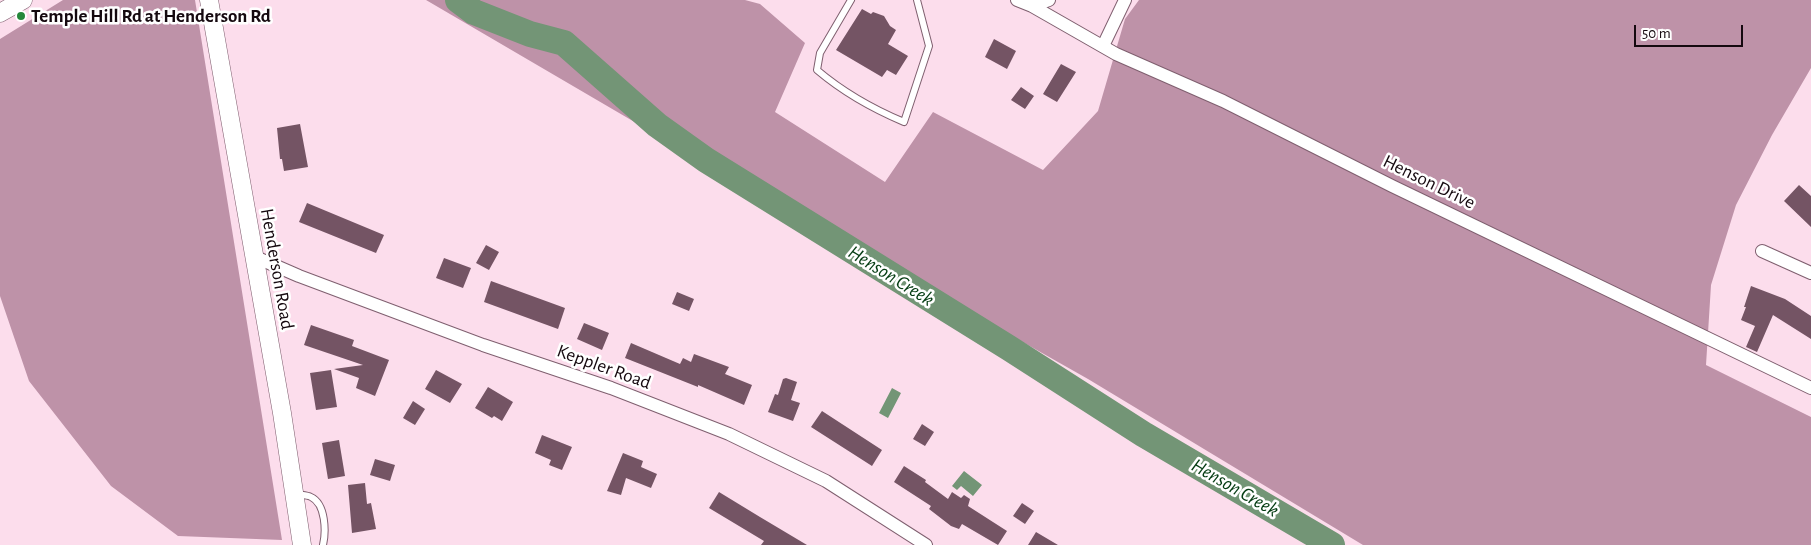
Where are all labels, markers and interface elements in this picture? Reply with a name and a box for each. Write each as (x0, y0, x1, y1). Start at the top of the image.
place label: Temple Hill Rd at Henderson Rd (31, 5, 271, 27)
marker: Temple Hill Rd at Henderson Rd (15, 10, 27, 22)
scale bar (1636, 15, 1745, 47)
text: 50 m (1642, 26, 1671, 41)
street label: Henson Drive (1379, 150, 1479, 214)
street label: Henderson Road (255, 207, 299, 331)
water label: Henson Creek (844, 240, 938, 312)
street label: Keppler Road (554, 339, 654, 395)
water label: Henson Creek (1187, 453, 1283, 523)

